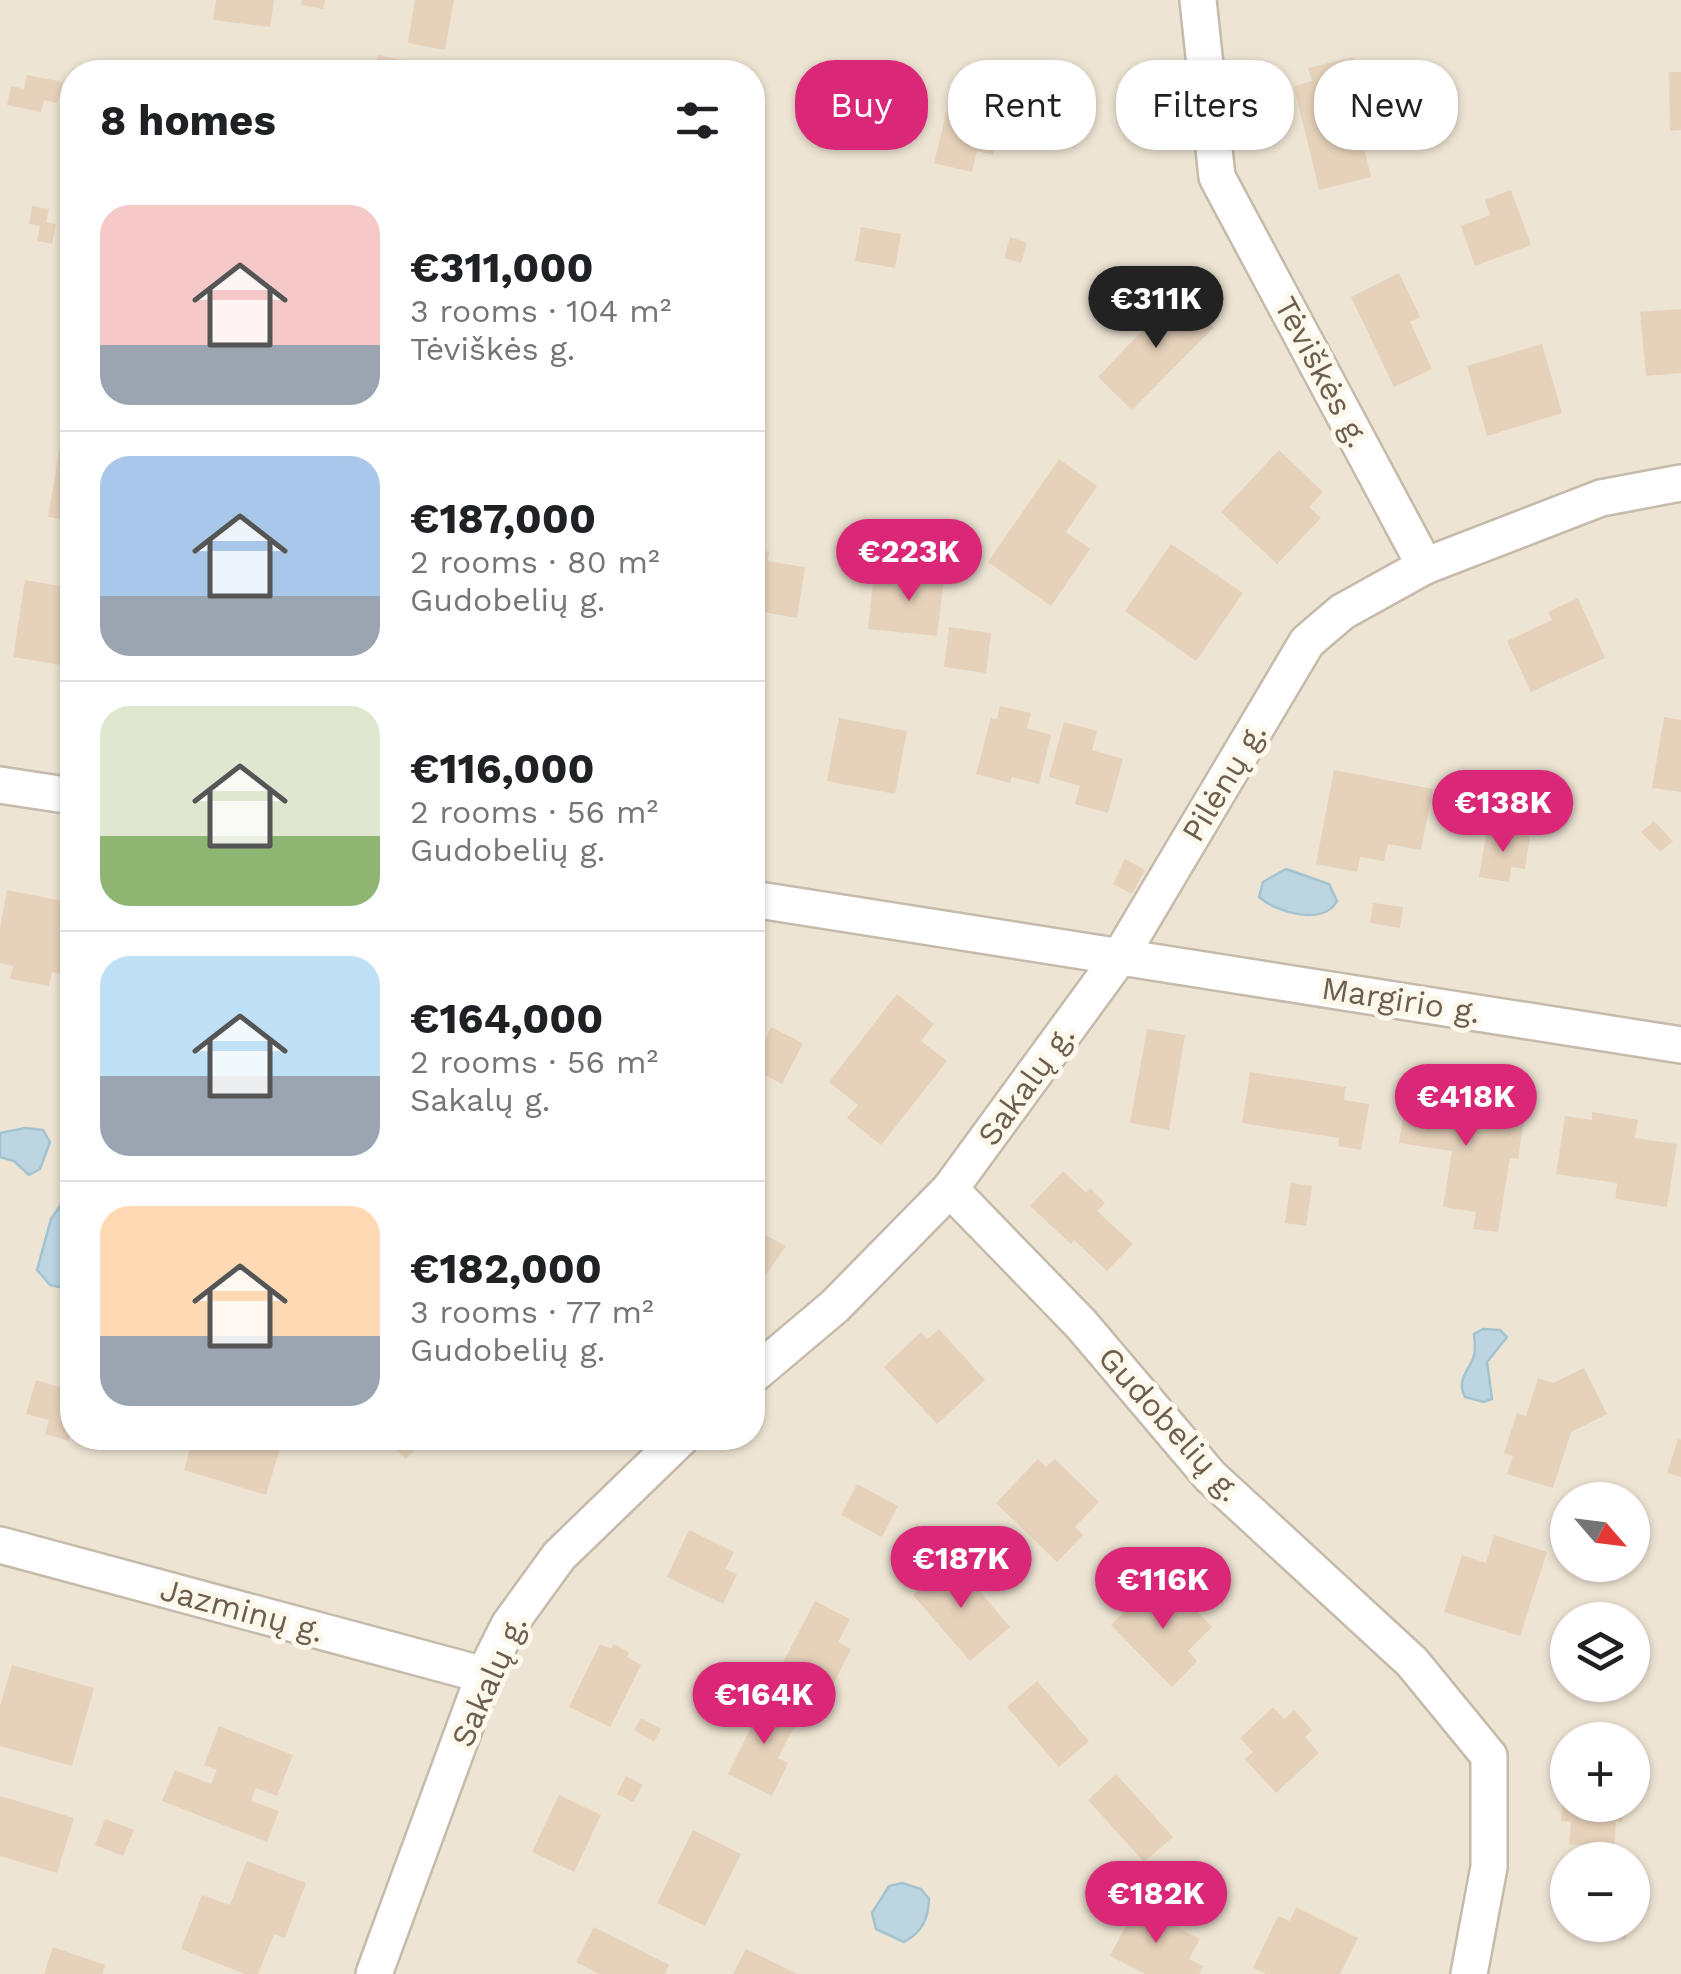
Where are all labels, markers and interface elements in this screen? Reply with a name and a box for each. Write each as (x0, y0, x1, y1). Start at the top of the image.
chip: Buy (795, 60, 928, 150)
chip: Rent (948, 60, 1096, 150)
chip: Filters (1116, 60, 1294, 150)
chip: New (1314, 60, 1458, 150)
icon: filters (670, 93, 725, 148)
text: 8 homes (100, 96, 276, 145)
text: €311,000 (410, 243, 594, 292)
icon: home (180, 245, 300, 365)
pin: €311K (1086, 266, 1226, 351)
text: €311K (1110, 279, 1202, 317)
street label: Tėviškės g. (1266, 290, 1378, 454)
text: 3 rooms · 104 m² (410, 292, 671, 330)
text: Tėviškės g. (410, 330, 575, 368)
text: €187,000 (410, 494, 596, 543)
icon: home (180, 496, 300, 616)
pin: €223K (839, 519, 979, 604)
text: €223K (858, 532, 960, 570)
text: 2 rooms · 80 m² (410, 543, 660, 581)
text: Gudobelių g. (410, 581, 605, 619)
street label: Pilėnų g. (1174, 716, 1274, 848)
text: €116,000 (410, 744, 594, 793)
icon: home (180, 746, 300, 866)
pin: €138K (1433, 770, 1573, 855)
text: €138K (1454, 783, 1552, 821)
text: 2 rooms · 56 m² (410, 793, 658, 831)
text: Gudobelių g. (410, 831, 605, 869)
street label: Margirio g. (1319, 969, 1483, 1031)
text: €164,000 (410, 994, 603, 1043)
icon: home (180, 996, 300, 1116)
street label: Sakalų g. (969, 1017, 1083, 1153)
text: 2 rooms · 56 m² (410, 1043, 658, 1081)
pin: €418K (1396, 1064, 1536, 1149)
text: €418K (1417, 1077, 1515, 1115)
text: Sakalų g. (410, 1081, 550, 1119)
text: €182,000 (410, 1244, 602, 1293)
icon: home (180, 1246, 300, 1366)
text: 3 rooms · 77 m² (410, 1293, 654, 1331)
text: Gudobelių g. (410, 1331, 605, 1369)
street label: Gudobelių g. (1091, 1339, 1249, 1509)
north arrow (1550, 1482, 1650, 1582)
map controls (1550, 1482, 1650, 1942)
pin: €187K (891, 1526, 1031, 1611)
text: €187K (913, 1539, 1009, 1577)
pin: €116K (1093, 1547, 1233, 1632)
text: €116K (1117, 1560, 1209, 1598)
street label: Jazminų g. (156, 1570, 328, 1650)
button: layers (1550, 1602, 1650, 1702)
street label: Sakalų g. (443, 1609, 535, 1753)
pin: €164K (694, 1662, 834, 1747)
text: €164K (715, 1675, 813, 1713)
button: + (1550, 1722, 1650, 1822)
button: − (1550, 1842, 1650, 1942)
pin: €182K (1086, 1861, 1226, 1946)
text: €182K (1107, 1874, 1205, 1912)

